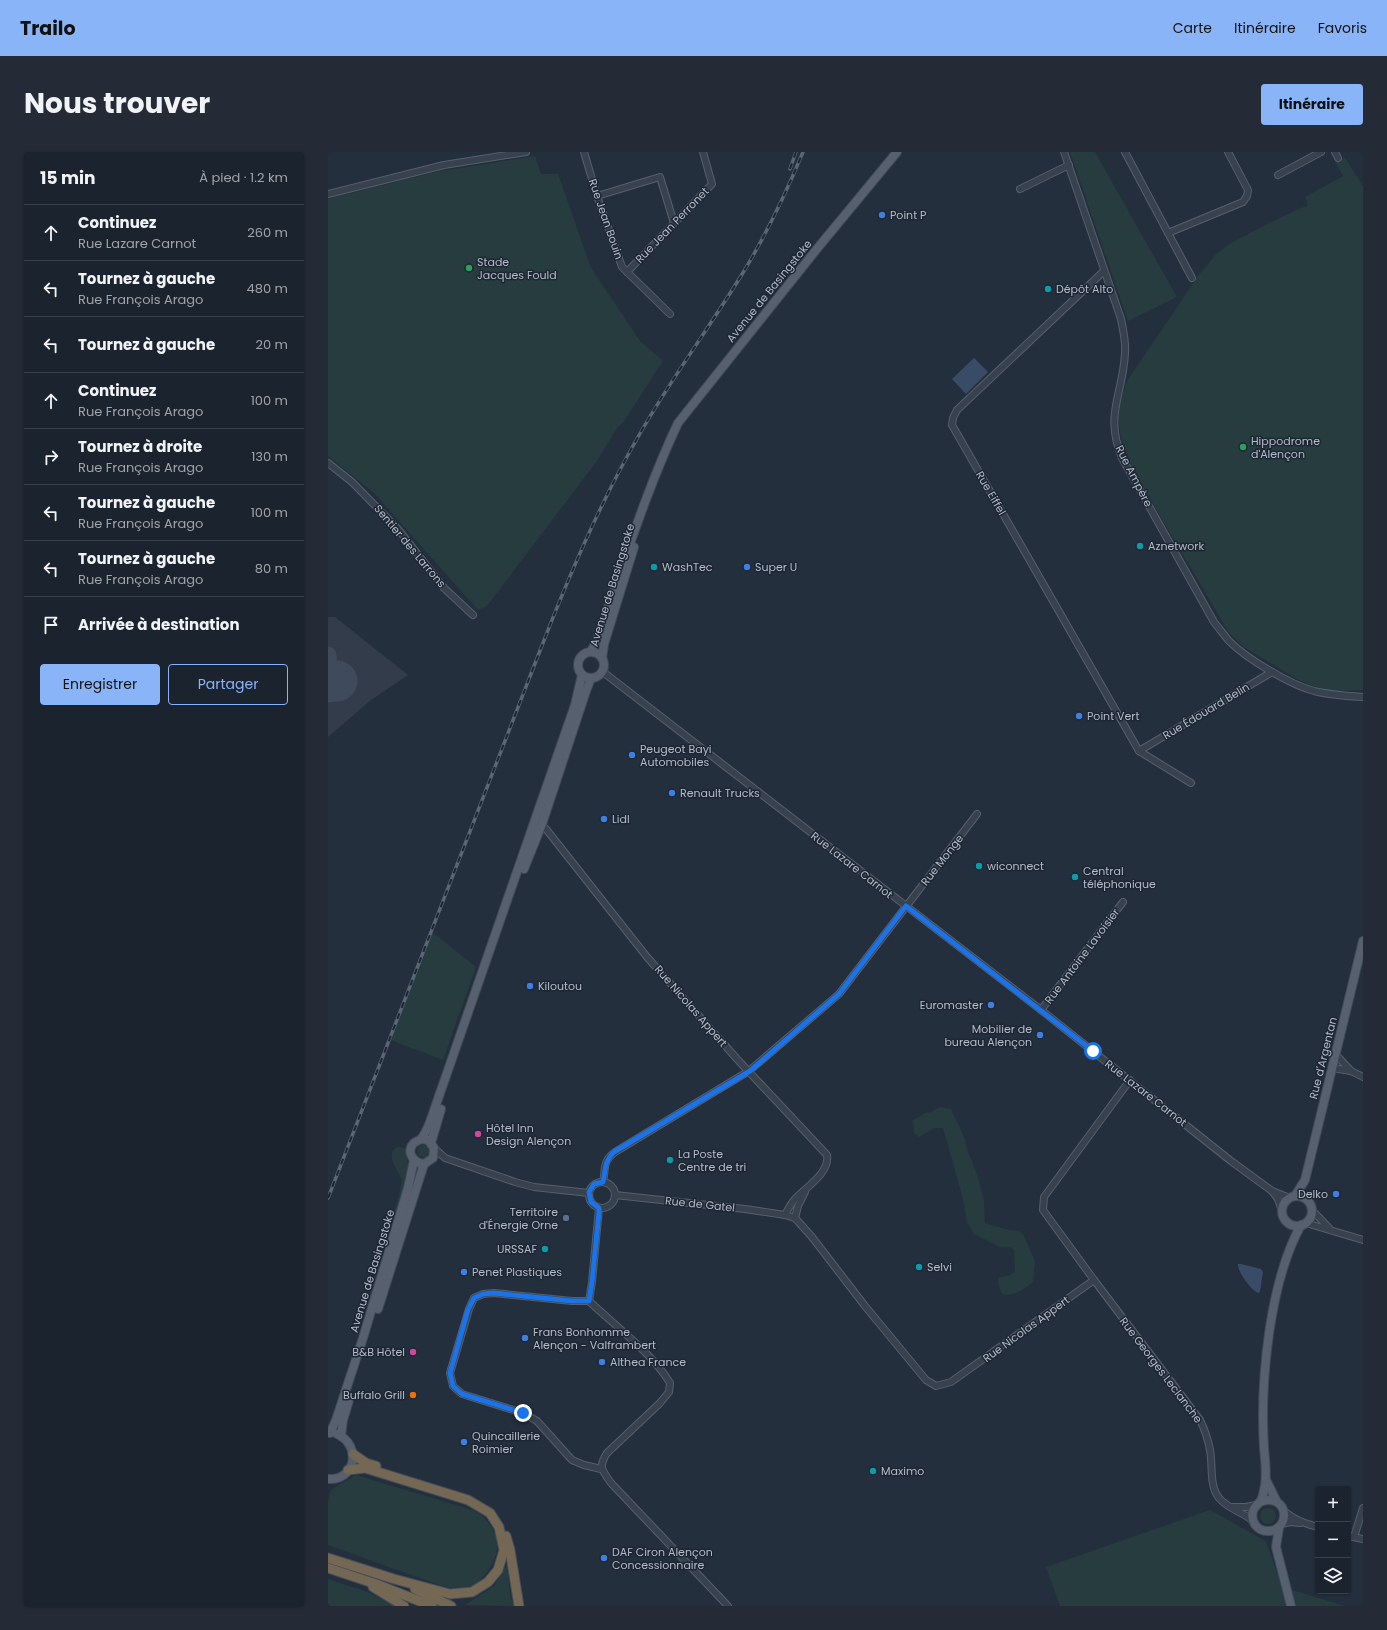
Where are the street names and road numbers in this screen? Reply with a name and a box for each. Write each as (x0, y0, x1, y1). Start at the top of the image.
street label: Rue Jean Bouin (585, 177, 627, 261)
street label: Rue Jean Perronet (632, 184, 712, 266)
street label: Avenue de Basingstoke (723, 236, 816, 346)
street label: Rue Ampère (1112, 442, 1157, 510)
street label: Rue Eiffel (972, 468, 1010, 518)
street label: Sentier des Larrons (370, 501, 450, 591)
street label: Avenue de Basingstoke (586, 521, 638, 648)
street label: Rue Édouard Belin (1160, 679, 1252, 743)
street label: Rue Lazare Carnot (808, 828, 896, 902)
street label: Rue Monge (917, 831, 967, 889)
street label: Rue Antoine Lavoisier (1041, 905, 1123, 1007)
street label: Rue Nicolas Appert (651, 962, 731, 1050)
street label: Rue d'Argentan (1305, 1015, 1341, 1101)
street label: Rue Lazare Carnot (1102, 1056, 1190, 1130)
street label: Rue de Gatel (664, 1192, 736, 1216)
street label: Avenue de Basingstoke (346, 1207, 398, 1334)
street label: Rue Nicolas Appert (979, 1292, 1073, 1366)
street label: Rue Georges Leclanche (1116, 1314, 1206, 1426)

